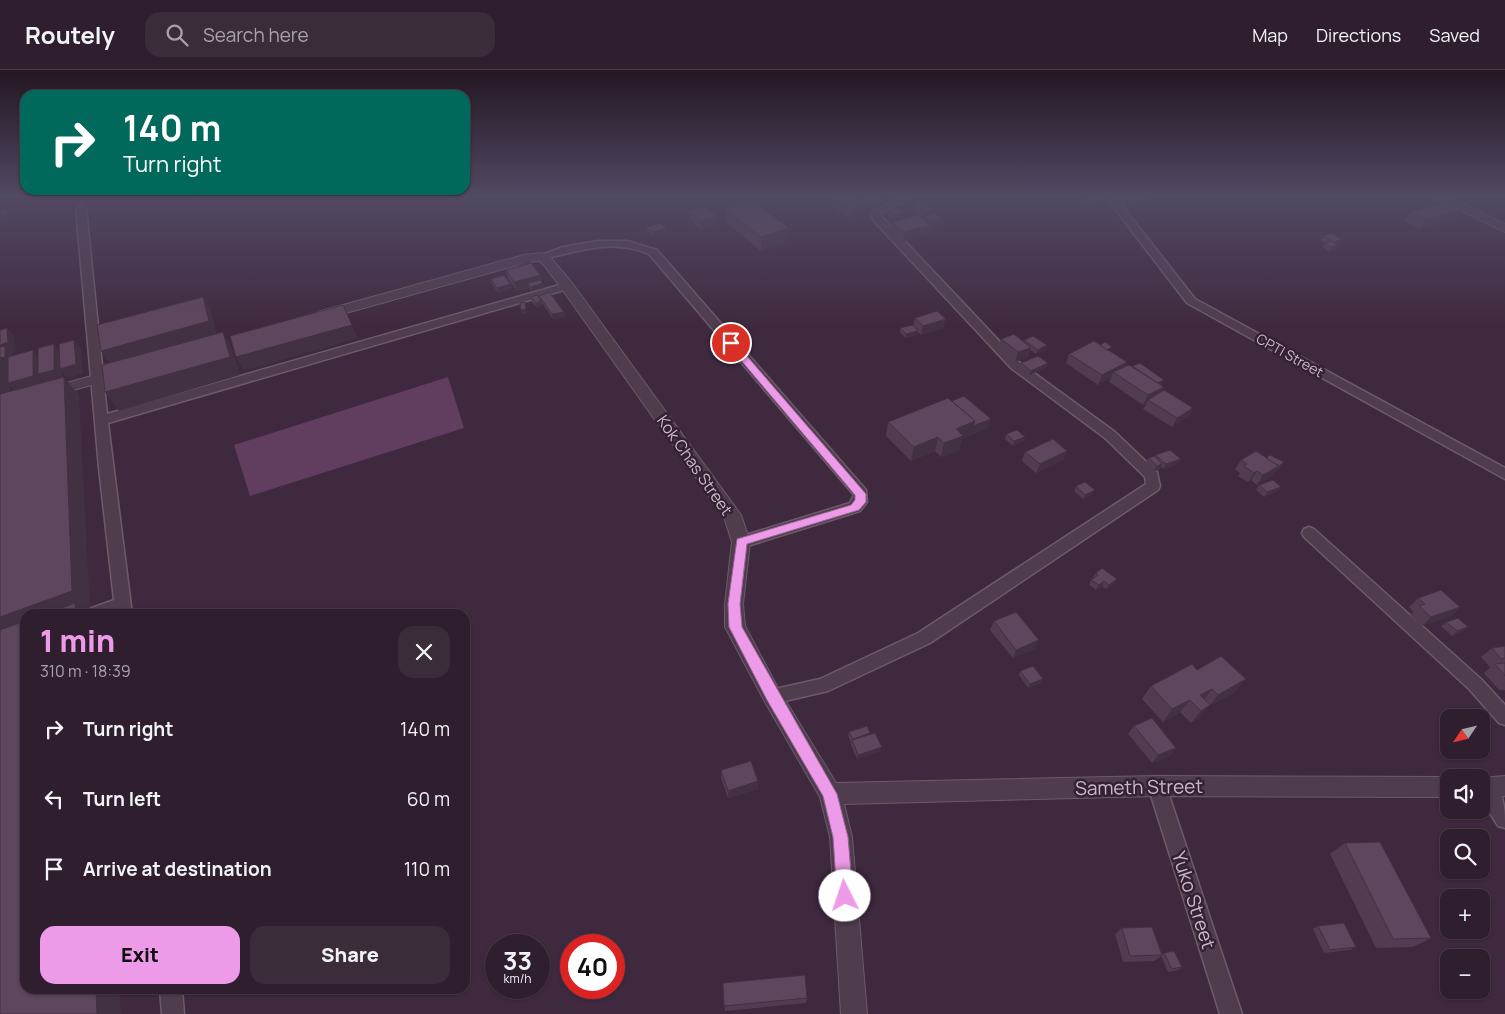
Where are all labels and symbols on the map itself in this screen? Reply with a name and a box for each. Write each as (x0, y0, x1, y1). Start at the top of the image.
pin (710, 322, 752, 364)
street label: CPTI Street (1253, 329, 1327, 381)
street label: Kok Chas Street (652, 410, 738, 520)
north arrow (1440, 709, 1490, 759)
street label: Sameth Street (1075, 773, 1203, 801)
street label: Yuko Street (1166, 848, 1222, 952)
position arrow (818, 869, 870, 921)
speed limit sign: 40 (560, 934, 625, 999)

